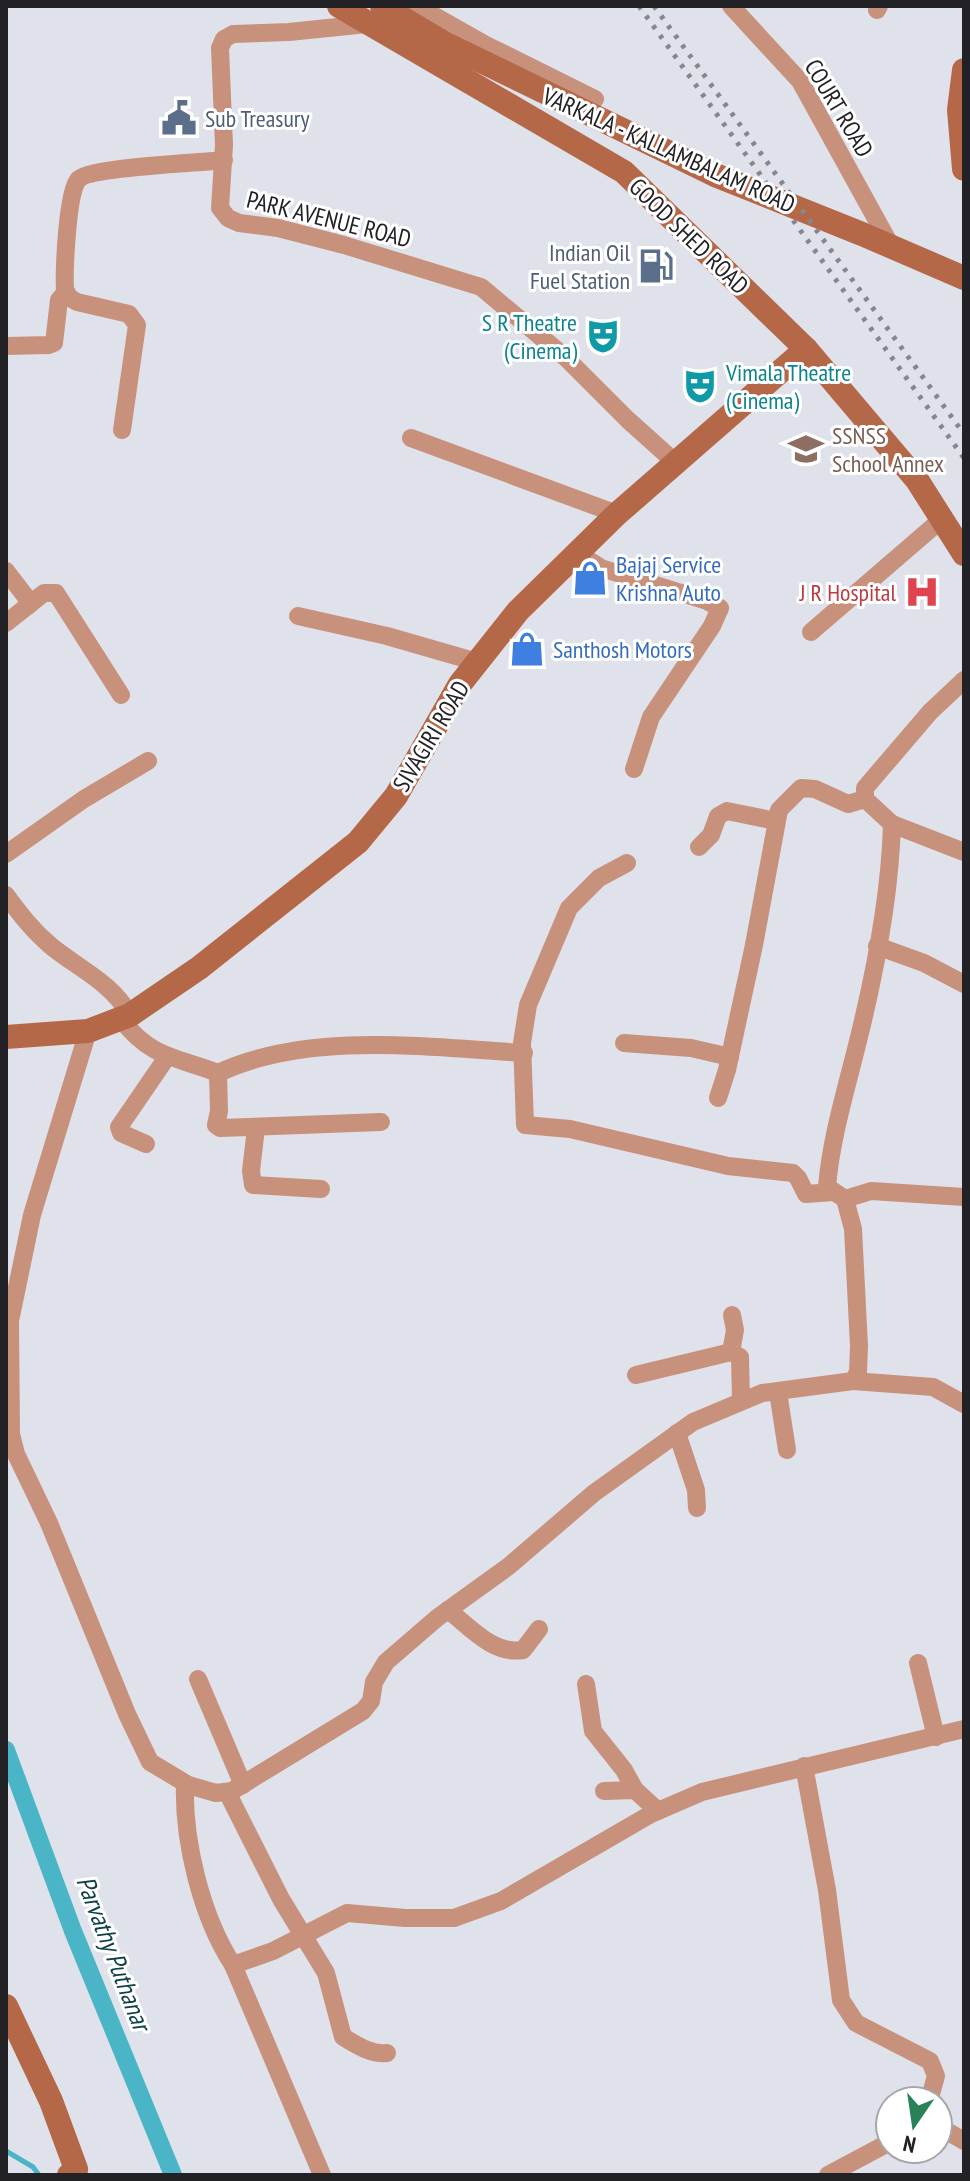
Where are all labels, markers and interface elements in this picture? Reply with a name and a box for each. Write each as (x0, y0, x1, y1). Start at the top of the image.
street label: COURT ROAD (798, 53, 880, 163)
street label: VARKALA - KALLAMBALAM ROAD (537, 80, 800, 220)
public building icon: Sub Treasury (160, 99, 198, 137)
place label: Sub Treasury (205, 103, 309, 134)
street label: GOOD SHED ROAD (623, 171, 755, 301)
street label: PARK AVENUE ROAD (244, 184, 414, 254)
place label: Indian Oil Fuel Station (530, 237, 630, 296)
fuel station icon: Indian Oil Fuel Station (637, 247, 675, 285)
place label: S R Theatre (Cinema) (482, 307, 577, 366)
theatre icon: S R Theatre (Cinema) (584, 317, 622, 355)
place label: Vimala Theatre (Cinema) (725, 357, 851, 416)
theatre icon: Vimala Theatre (Cinema) (681, 367, 719, 405)
place label: SSNSS School Annex (832, 420, 944, 479)
school or university icon: SSNSS School Annex (787, 430, 825, 468)
place label: Bajaj Service Krishna Auto (616, 549, 721, 608)
shop icon: Bajaj Service Krishna Auto (571, 559, 609, 597)
hospital icon: J R Hospital (903, 573, 941, 611)
place label: J R Hospital (799, 577, 896, 608)
shop icon: Santhosh Motors (508, 630, 546, 668)
place label: Santhosh Motors (553, 634, 692, 665)
street label: SIVAGIRI ROAD (386, 675, 476, 797)
water label: Parvathy Puthanar (69, 1871, 160, 2038)
north arrow (874, 2085, 954, 2165)
text: N (901, 2130, 918, 2159)

